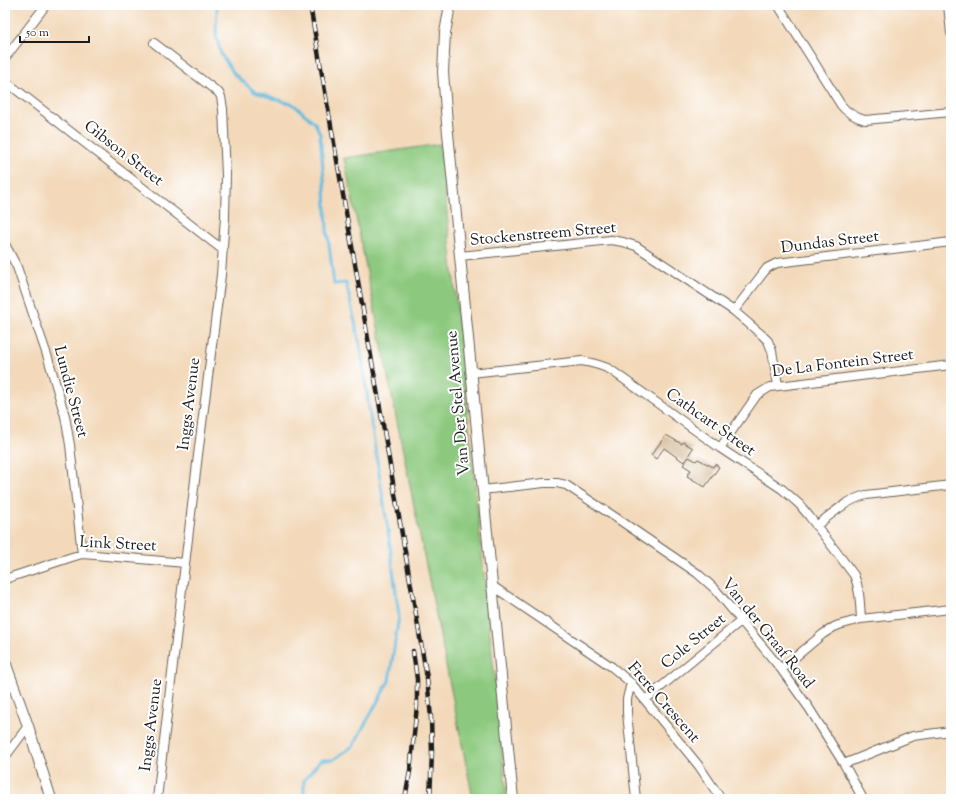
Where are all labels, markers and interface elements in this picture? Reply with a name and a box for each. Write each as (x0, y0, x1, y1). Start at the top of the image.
scale bar (20, 18, 89, 44)
text: 50 m (25, 24, 49, 42)
street label: Gibson Street (78, 116, 168, 193)
street label: Stockenstreem Street (469, 217, 618, 253)
street label: Dundas Street (780, 226, 881, 260)
street label: Van Der Stel Avenue (441, 330, 477, 476)
street label: Lundie Street (47, 344, 93, 441)
street label: De La Fontein Street (771, 344, 916, 384)
street label: Inggs Avenue (173, 356, 207, 452)
street label: Cathcart Street (660, 383, 760, 463)
street label: Link Street (79, 531, 158, 559)
street label: Van der Graaf Road (715, 574, 819, 694)
street label: Cole Street (657, 608, 732, 675)
street label: Frere Crescent (621, 657, 705, 749)
street label: Inggs Avenue (135, 677, 169, 773)

